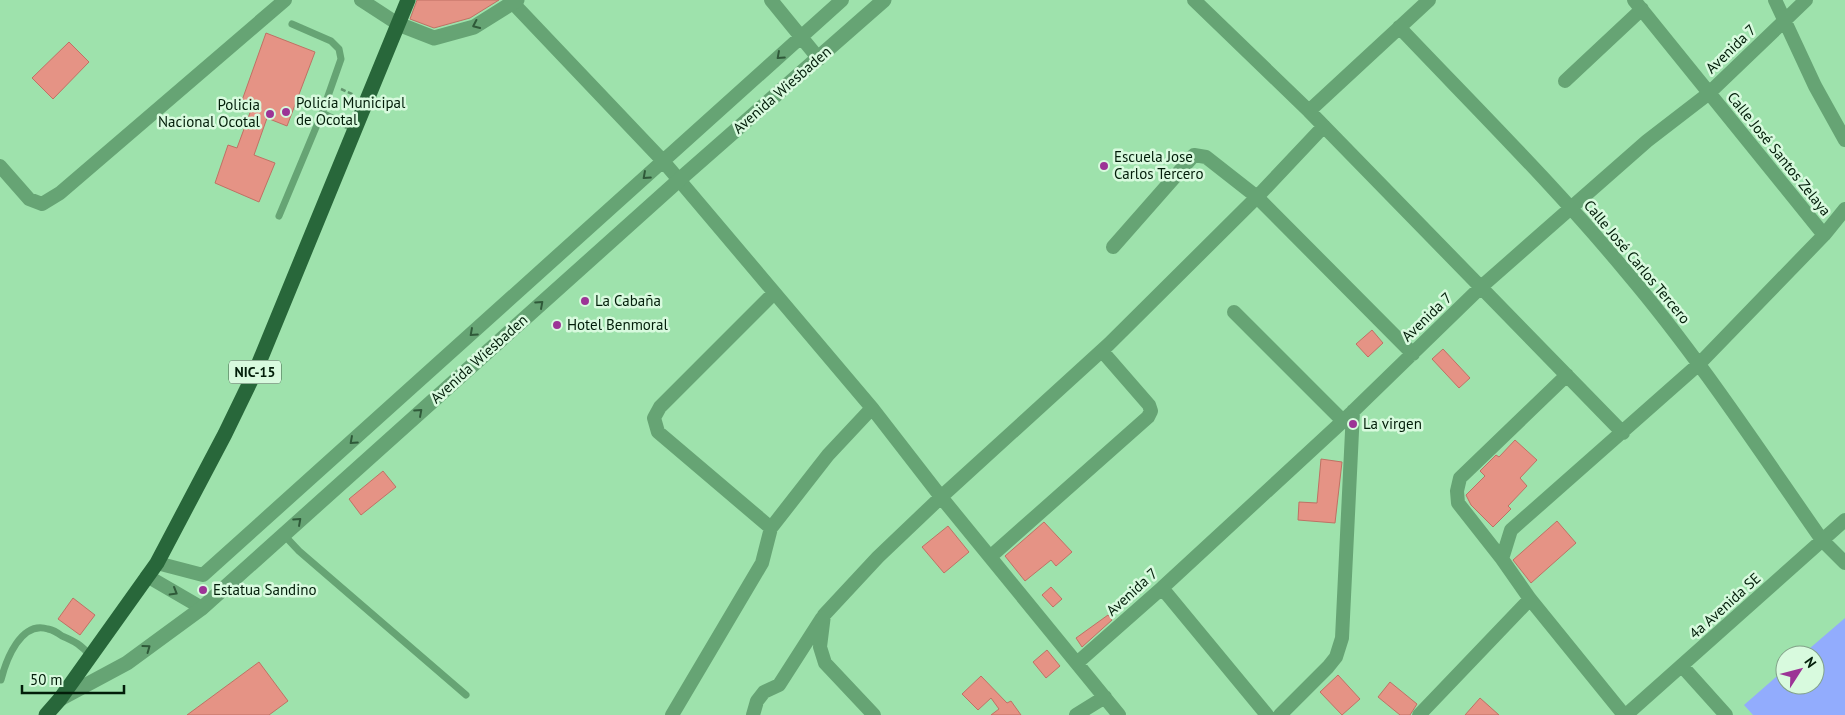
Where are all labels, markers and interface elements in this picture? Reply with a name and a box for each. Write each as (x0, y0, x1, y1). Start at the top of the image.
one-way arrow (472, 19, 481, 29)
street label: Avenida 7 (1701, 20, 1760, 77)
street label: Avenida Wiesbaden (729, 42, 835, 138)
one-way arrow (776, 50, 785, 59)
street label: Calle José Santos Zelaya (1723, 88, 1835, 220)
place label: Policía Municipal de Ocotal (296, 93, 406, 129)
place label: Policia Nacional Ocotal (158, 95, 261, 131)
marker: Policía Municipal de Ocotal (280, 106, 292, 118)
marker: Policia Nacional Ocotal (264, 108, 276, 120)
place label: Escuela Jose Carlos Tercero (1114, 147, 1203, 183)
marker: Escuela Jose Carlos Tercero (1098, 160, 1110, 172)
one-way arrow (642, 171, 651, 180)
street label: Calle José Carlos Tercero (1580, 196, 1695, 328)
street label: Avenida 7 (1397, 288, 1456, 345)
place label: La Cabaña (595, 291, 661, 310)
marker: La Cabaña (579, 295, 591, 307)
one-way arrow (534, 301, 543, 310)
street label: Avenida Wiesbaden (426, 310, 531, 407)
place label: Hotel Benmoral (567, 315, 668, 334)
marker: Hotel Benmoral (551, 319, 563, 331)
one-way arrow (470, 327, 479, 336)
road number: NIC-15 (229, 361, 281, 384)
one-way arrow (413, 409, 422, 418)
place label: La virgen (1363, 414, 1422, 433)
marker: La virgen (1347, 418, 1359, 430)
one-way arrow (349, 435, 358, 444)
one-way arrow (292, 517, 301, 526)
street label: Avenida 7 (1102, 564, 1161, 620)
street label: 4a Avenida SE (1685, 569, 1764, 643)
place label: Estatua Sandino (213, 580, 316, 599)
marker: Estatua Sandino (197, 584, 209, 596)
one-way arrow (169, 586, 178, 596)
one-way arrow (141, 645, 151, 654)
north arrow (1775, 645, 1825, 695)
text: N (1801, 653, 1821, 671)
scale bar (22, 662, 125, 694)
text: 50 m (30, 670, 63, 689)

